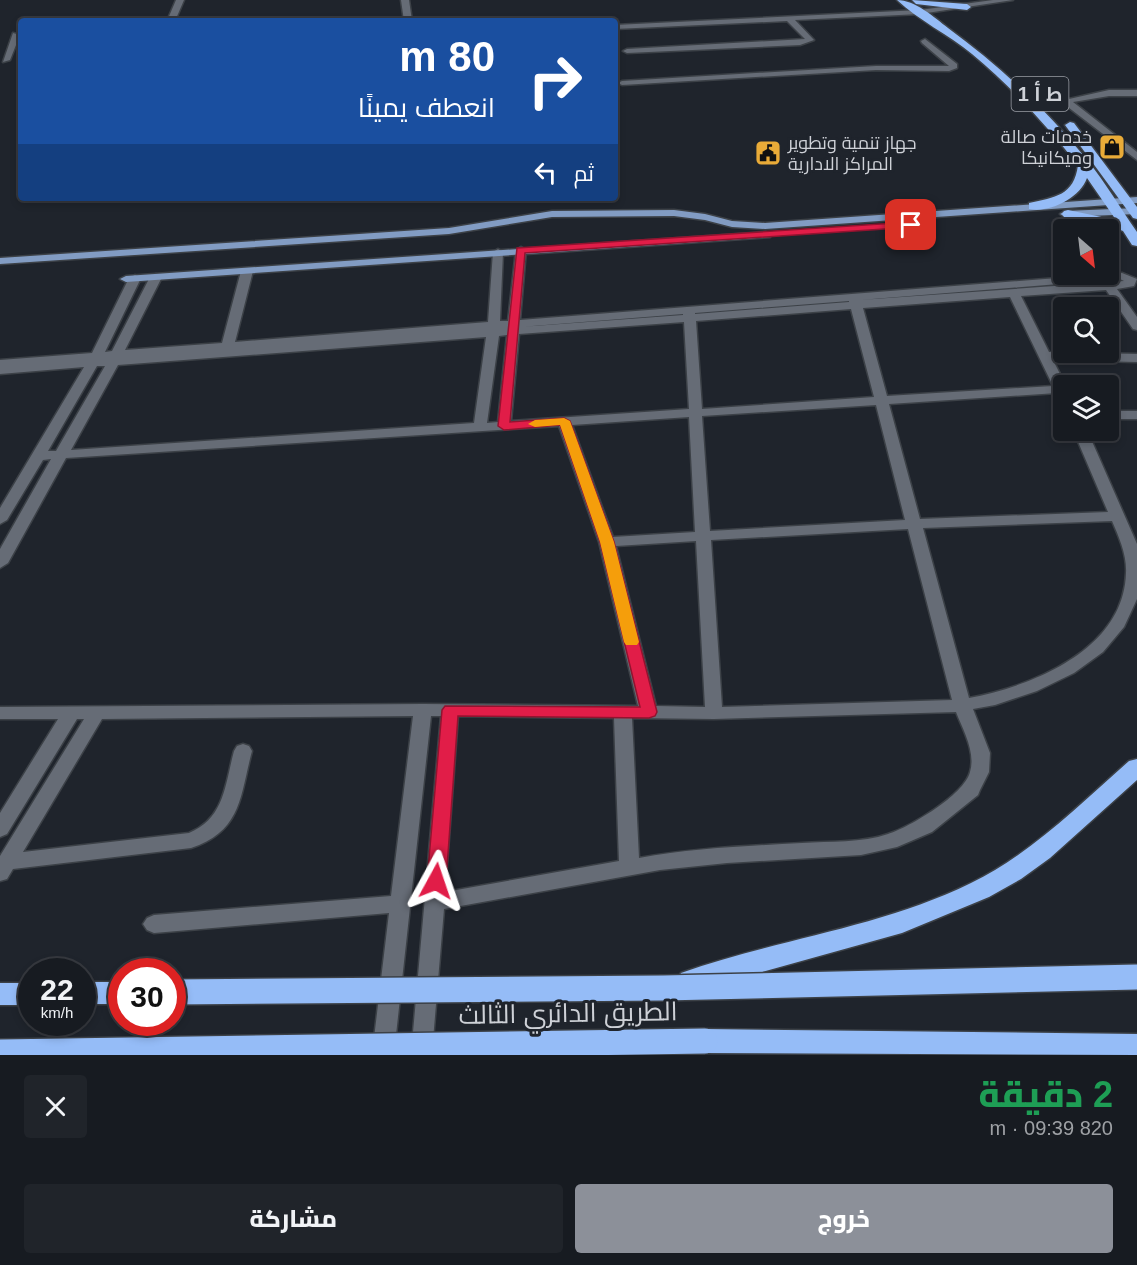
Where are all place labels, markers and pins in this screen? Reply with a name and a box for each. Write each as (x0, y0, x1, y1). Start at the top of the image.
place label: خدمات صالة وميكانيكا (1001, 127, 1092, 169)
shop icon: خدمات صالة وميكانيكا (1097, 132, 1127, 162)
place label: جهاز تنمية وتطوير المراكز الادارية (787, 133, 917, 175)
public building icon: جهاز تنمية وتطوير المراكز الادارية (753, 138, 783, 168)
pin (885, 199, 936, 250)

